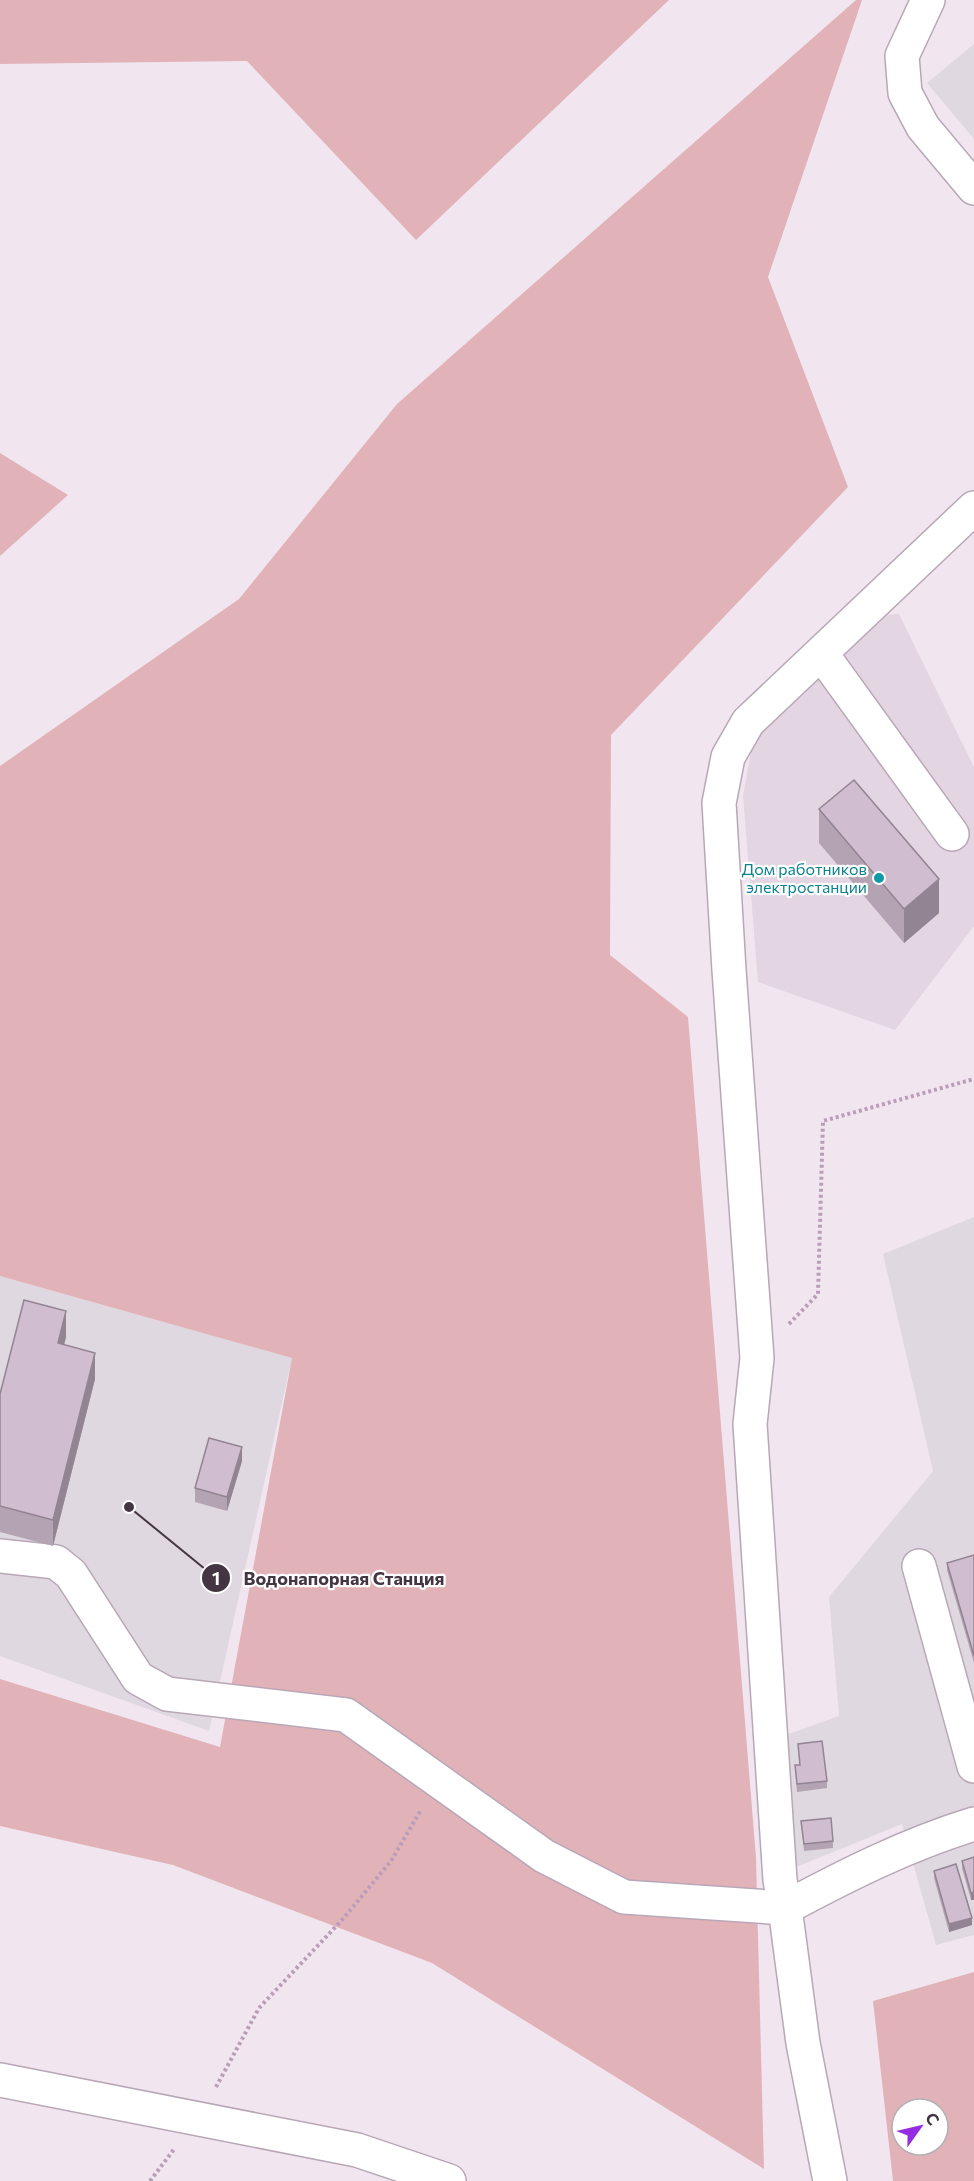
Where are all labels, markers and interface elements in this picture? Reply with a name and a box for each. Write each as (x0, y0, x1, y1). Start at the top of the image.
place label: Дом работников электростанции (742, 859, 867, 896)
marker: Дом работников электростанции (872, 871, 886, 885)
callout: Водонапорная Станция (201, 1560, 456, 1596)
text: 1 (212, 1567, 220, 1589)
text: Водонапорная Станция (243, 1567, 445, 1589)
north arrow (890, 2097, 950, 2157)
text: С (922, 2108, 944, 2128)

